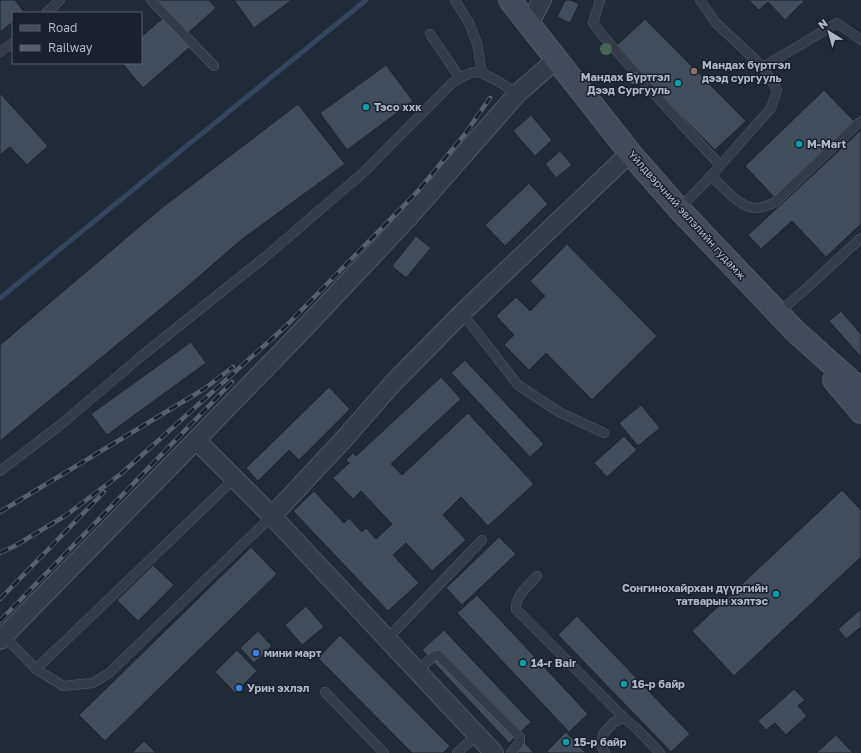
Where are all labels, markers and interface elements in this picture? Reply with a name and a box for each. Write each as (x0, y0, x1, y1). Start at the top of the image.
legend (12, 12, 142, 64)
north arrow (809, 12, 849, 52)
text: N (815, 16, 830, 31)
text: Road (48, 20, 77, 35)
text: Railway (48, 40, 93, 55)
place label: Мандах бүртгэл дээд сургууль (702, 58, 790, 84)
marker: Мандах бүртгэл дээд сургууль (689, 66, 699, 76)
place label: Мандах Бүртгэл Дээд Сургууль (581, 70, 670, 96)
marker: Мандах Бүртгэл Дээд Сургууль (673, 78, 683, 88)
place label: Тэсо ххк (374, 100, 422, 113)
marker: Тэсо ххк (361, 102, 371, 112)
place label: M-Mart (807, 137, 847, 150)
marker: M-Mart (794, 139, 804, 149)
street label: Үйлдвэрчний эвлэлийн гудамж (626, 148, 749, 282)
place label: Сонгинохайрхан дүүргийн татварын хэлтэс (622, 581, 769, 607)
marker: Сонгинохайрхан дүүргийн татварын хэлтэс (771, 589, 781, 599)
place label: мини март (264, 646, 322, 659)
marker: мини март (251, 648, 261, 658)
place label: 14-r Bair (531, 656, 577, 669)
marker: 14-r Bair (518, 658, 528, 668)
place label: 16-р байр (632, 677, 685, 690)
marker: 16-р байр (619, 679, 629, 689)
place label: Урин эхлэл (247, 681, 309, 694)
marker: Урин эхлэл (234, 683, 244, 693)
place label: 15-р байр (574, 735, 627, 748)
marker: 15-р байр (561, 737, 571, 747)

